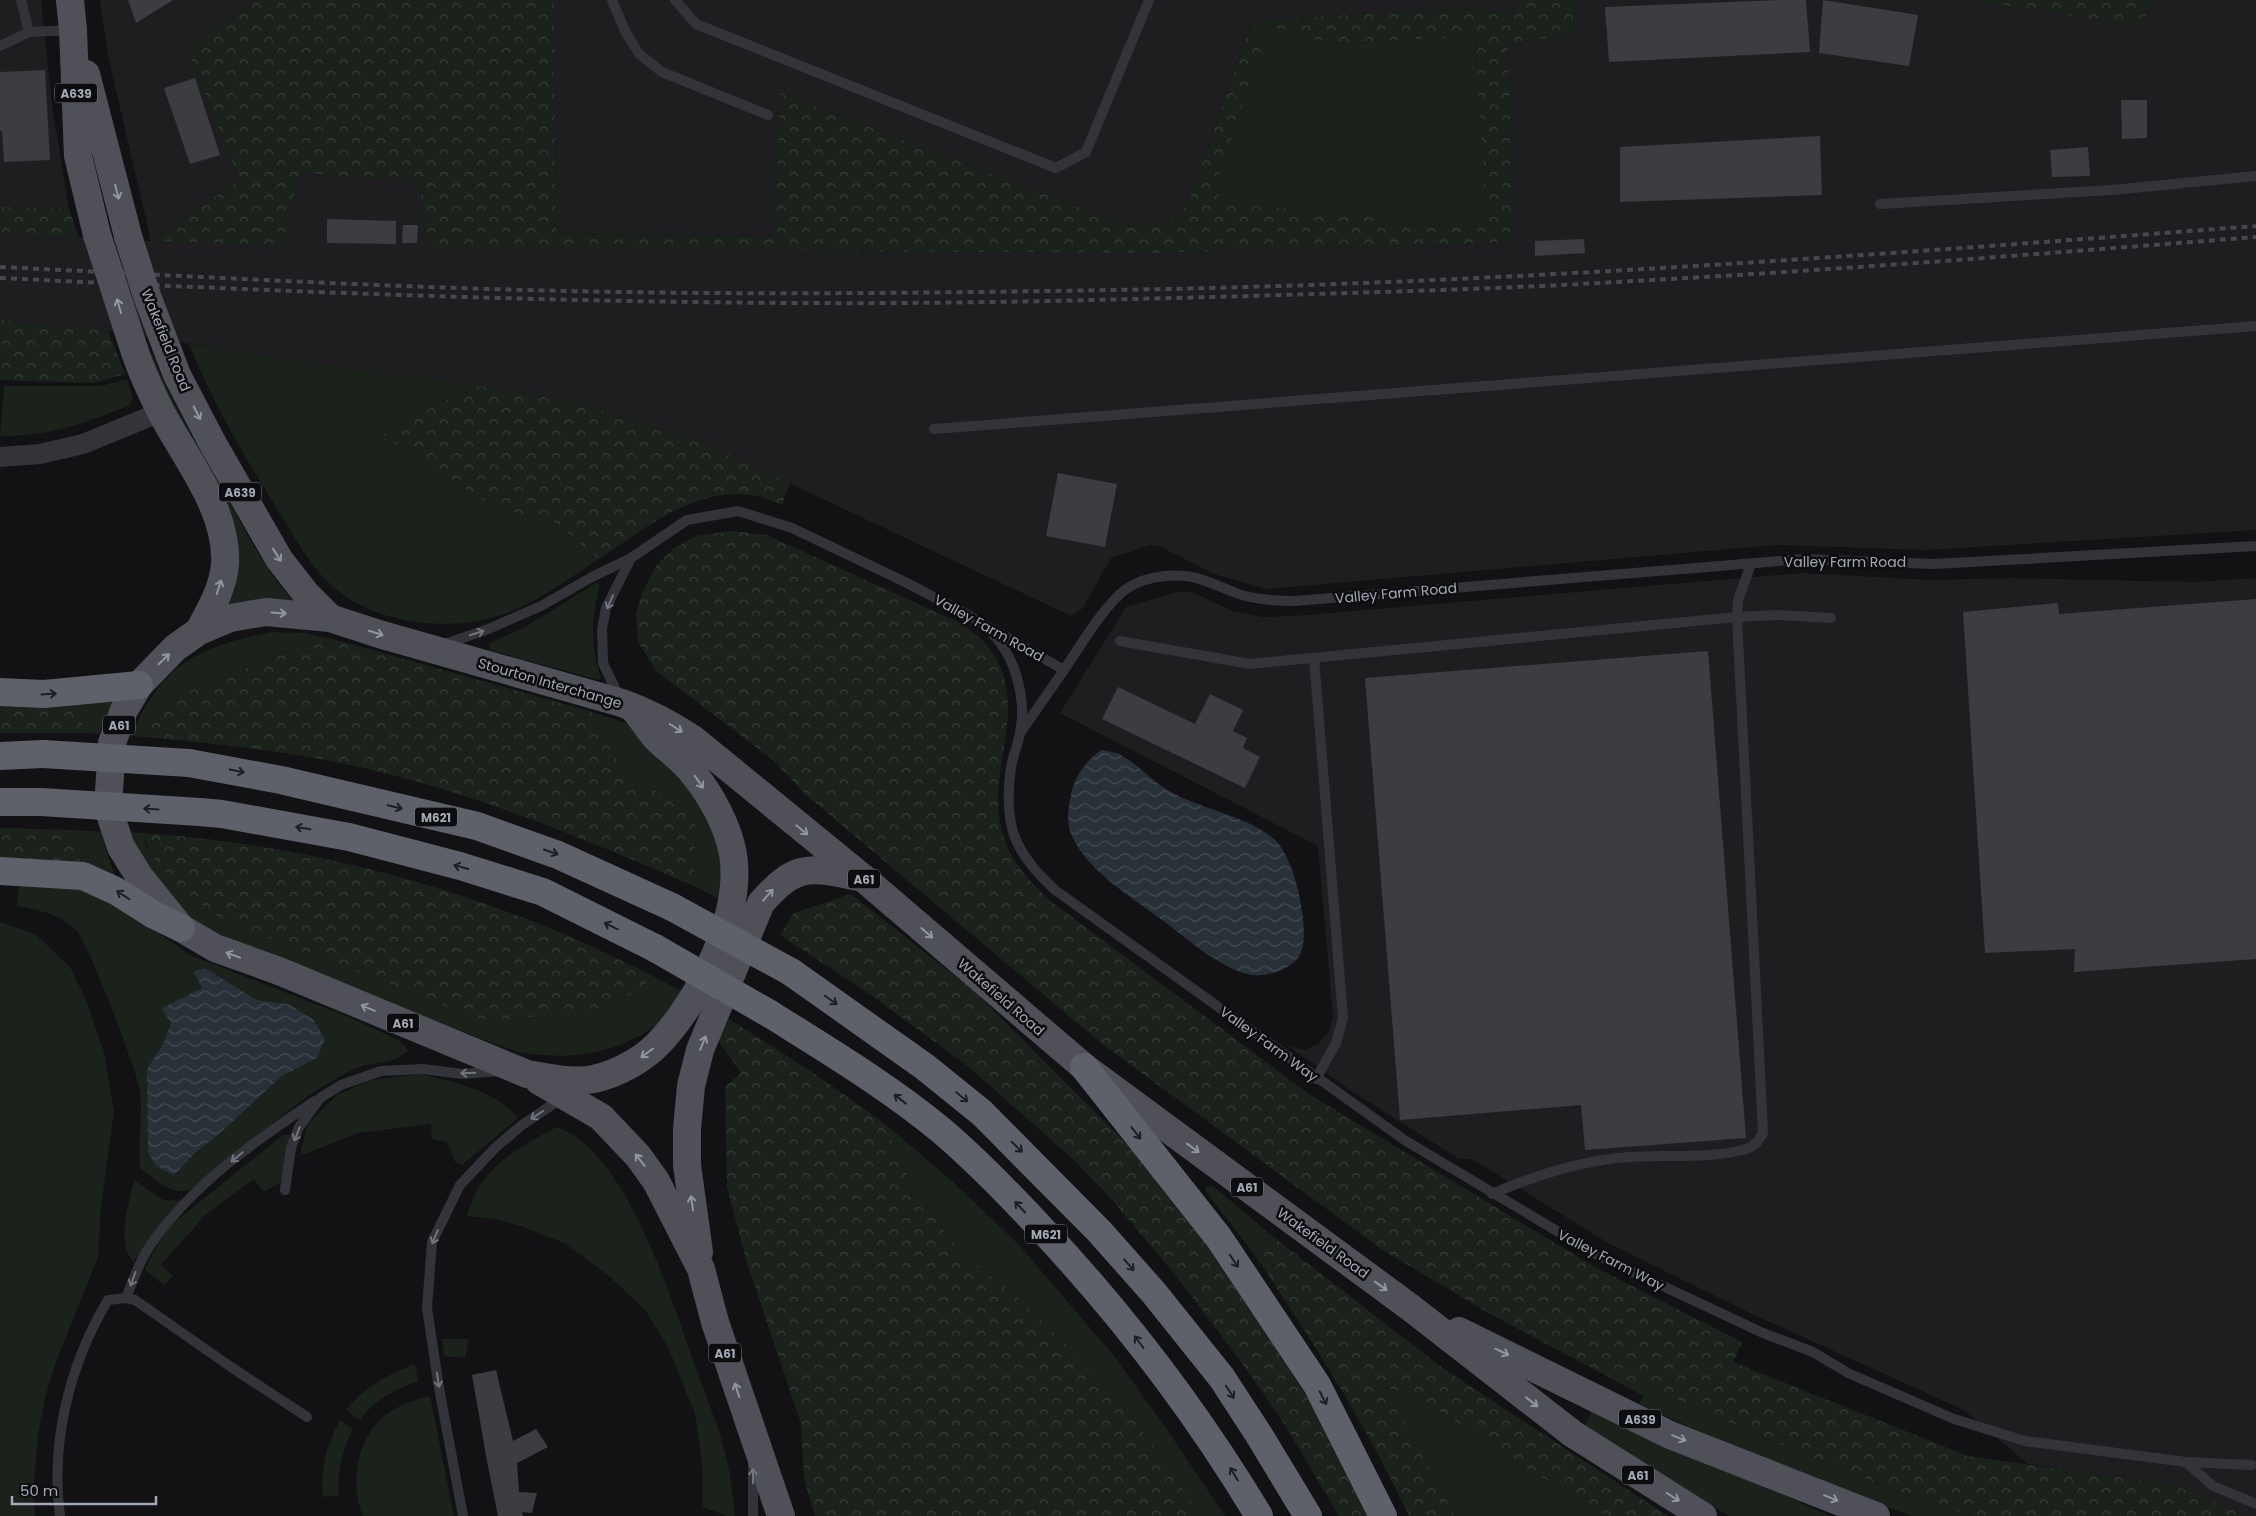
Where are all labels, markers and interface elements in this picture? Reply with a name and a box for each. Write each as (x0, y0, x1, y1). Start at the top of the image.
road number: A639 (55, 84, 97, 102)
one-way arrow (113, 183, 122, 199)
street label: Wakefield Road (136, 286, 196, 394)
one-way arrow (114, 299, 123, 315)
one-way arrow (192, 406, 202, 421)
road number: A639 (219, 482, 261, 502)
one-way arrow (271, 548, 282, 562)
street label: Valley Farm Road (1784, 552, 1906, 572)
street label: Valley Farm Road (1334, 578, 1458, 608)
one-way arrow (215, 579, 225, 595)
street label: Valley Farm Road (931, 590, 1047, 666)
one-way arrow (604, 594, 614, 609)
one-way arrow (271, 609, 287, 618)
one-way arrow (468, 628, 484, 637)
one-way arrow (368, 629, 384, 638)
street label: Stourton Interchange (476, 653, 625, 713)
one-way arrow (157, 654, 169, 666)
one-way arrow (40, 689, 56, 698)
road number: A61 (103, 716, 135, 734)
one-way arrow (668, 723, 682, 733)
one-way arrow (229, 767, 245, 776)
one-way arrow (694, 774, 704, 788)
one-way arrow (387, 803, 403, 812)
one-way arrow (143, 804, 159, 813)
road number: M621 (415, 808, 457, 826)
one-way arrow (295, 823, 311, 833)
one-way arrow (795, 824, 808, 835)
one-way arrow (543, 848, 559, 857)
one-way arrow (453, 861, 469, 871)
road number: A61 (848, 870, 880, 889)
one-way arrow (762, 888, 774, 901)
one-way arrow (117, 890, 131, 900)
one-way arrow (604, 921, 619, 930)
one-way arrow (921, 927, 934, 939)
one-way arrow (226, 950, 241, 959)
street label: Wakefield Road (953, 954, 1049, 1040)
one-way arrow (824, 995, 838, 1005)
street label: Valley Farm Way (1216, 1002, 1322, 1087)
one-way arrow (361, 1003, 376, 1013)
road number: A61 (387, 1014, 419, 1032)
one-way arrow (699, 1036, 709, 1051)
one-way arrow (641, 1047, 654, 1058)
one-way arrow (460, 1068, 476, 1078)
one-way arrow (955, 1091, 968, 1102)
one-way arrow (893, 1093, 906, 1104)
one-way arrow (531, 1110, 545, 1120)
one-way arrow (291, 1126, 301, 1141)
one-way arrow (1130, 1126, 1141, 1139)
one-way arrow (1011, 1141, 1023, 1153)
one-way arrow (1186, 1142, 1199, 1153)
one-way arrow (231, 1151, 244, 1162)
one-way arrow (634, 1154, 645, 1167)
road number: A61 (1231, 1178, 1263, 1196)
one-way arrow (687, 1195, 697, 1211)
one-way arrow (1014, 1200, 1026, 1213)
street label: Wakefield Road (1273, 1203, 1373, 1283)
road number: M621 (1025, 1224, 1067, 1244)
street label: Valley Farm Way (1554, 1225, 1668, 1296)
one-way arrow (430, 1229, 440, 1244)
one-way arrow (1230, 1254, 1240, 1268)
one-way arrow (1123, 1258, 1135, 1271)
one-way arrow (128, 1271, 137, 1286)
one-way arrow (1374, 1280, 1387, 1291)
one-way arrow (1134, 1335, 1144, 1349)
road number: A61 (709, 1344, 741, 1362)
one-way arrow (1494, 1348, 1509, 1357)
one-way arrow (433, 1372, 443, 1388)
one-way arrow (732, 1383, 741, 1398)
one-way arrow (1226, 1384, 1236, 1398)
one-way arrow (1318, 1390, 1328, 1405)
one-way arrow (1525, 1397, 1538, 1408)
road number: A639 (1619, 1410, 1661, 1428)
one-way arrow (1672, 1435, 1687, 1444)
road number: A61 (1622, 1466, 1654, 1484)
one-way arrow (748, 1468, 758, 1484)
one-way arrow (1228, 1468, 1238, 1482)
scale bar (12, 1474, 156, 1506)
text: 50 m (20, 1480, 58, 1501)
one-way arrow (1666, 1492, 1680, 1503)
one-way arrow (1822, 1494, 1838, 1503)

